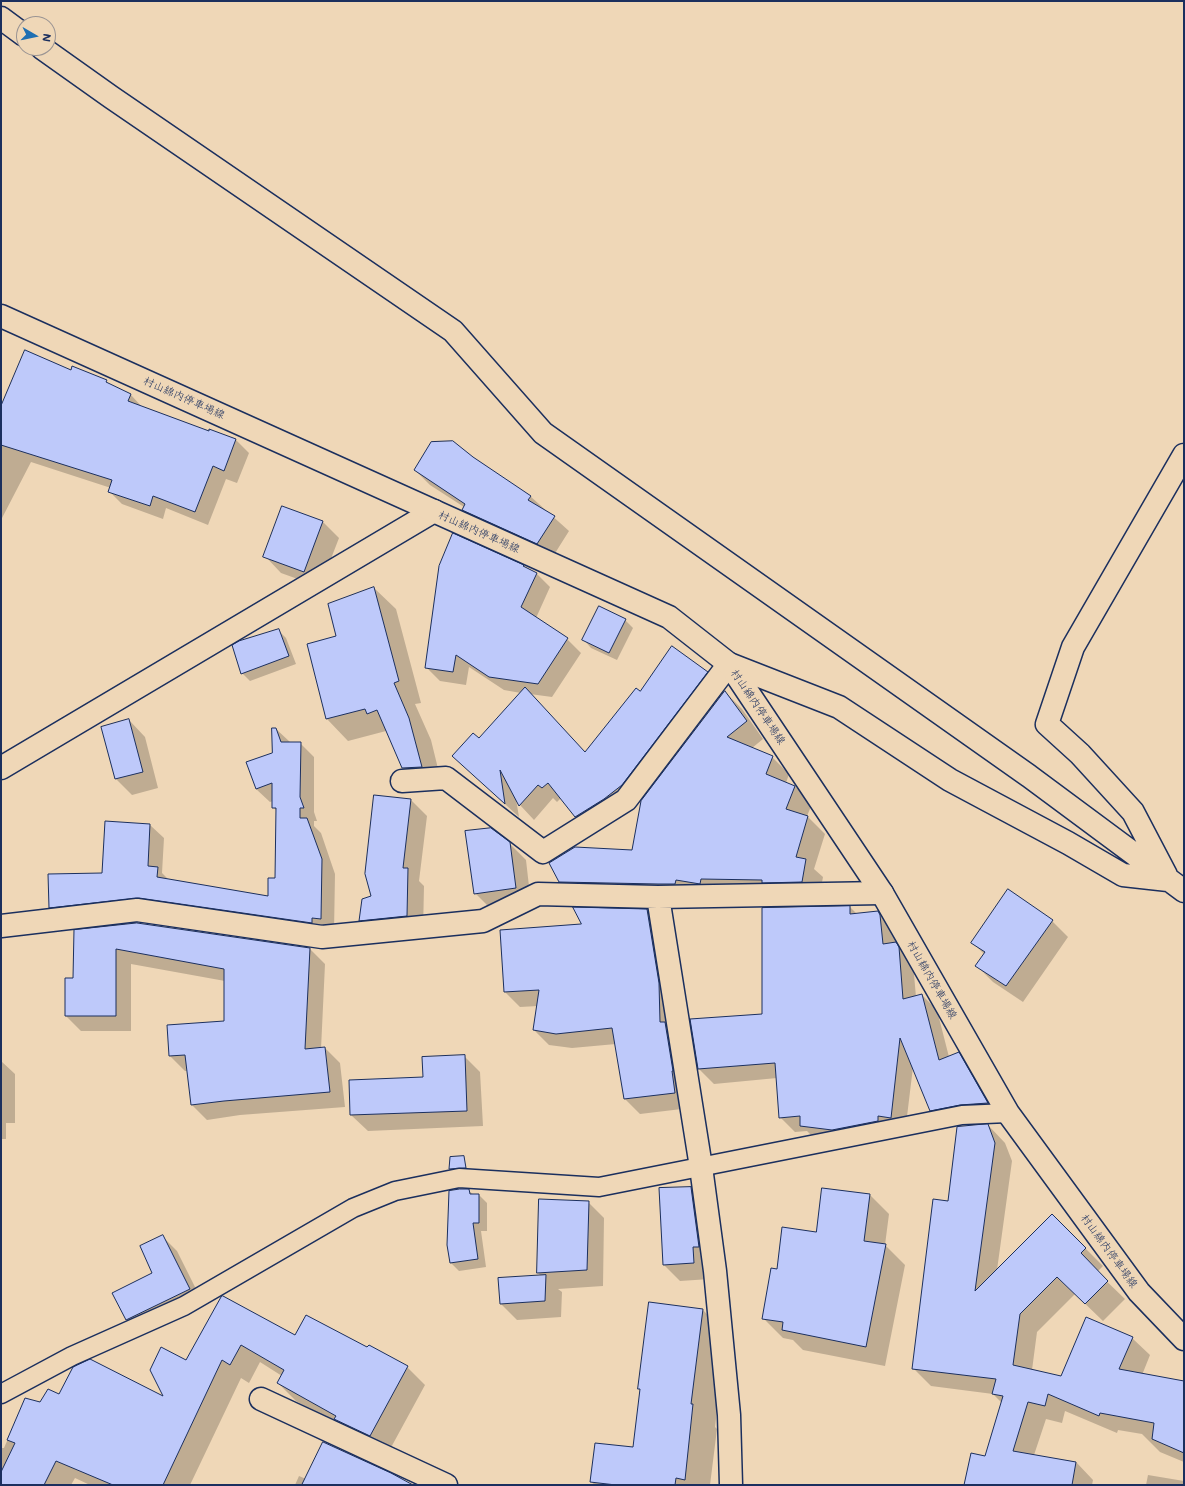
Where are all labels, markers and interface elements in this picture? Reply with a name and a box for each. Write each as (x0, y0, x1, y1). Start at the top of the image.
north arrow (16, 16, 56, 56)
text: N (39, 32, 55, 43)
street label: 村山綿内停車場線 (141, 374, 227, 422)
street label: 村山綿内停車場線 (436, 508, 522, 556)
street label: 村山綿内停車場線 (728, 667, 788, 747)
street label: 村山綿内停車場線 (904, 939, 960, 1021)
street label: 村山綿内停車場線 (1078, 1212, 1140, 1290)

